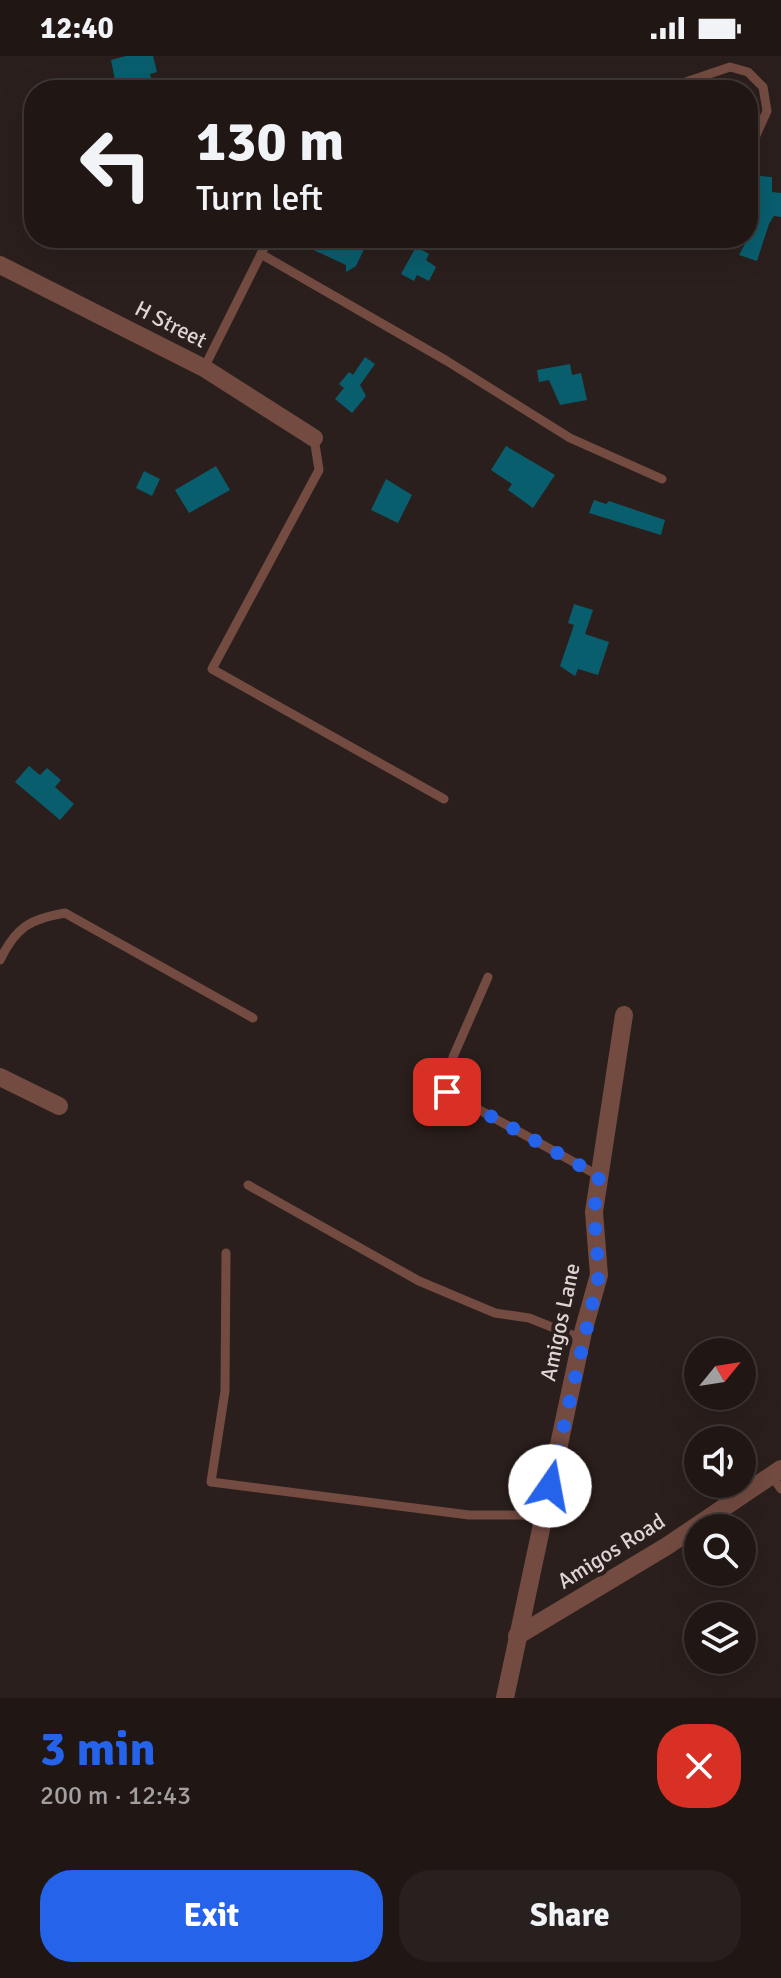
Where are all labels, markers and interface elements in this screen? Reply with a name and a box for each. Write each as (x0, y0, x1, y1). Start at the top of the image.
text: 12:40 (40, 10, 114, 47)
text: 130 m (196, 107, 344, 176)
icon: left (64, 112, 168, 216)
text: Turn left (196, 176, 323, 221)
street label: H Street (131, 294, 212, 354)
pin (413, 1058, 481, 1126)
icon: arrive (425, 1070, 469, 1114)
street label: Amigos Lane (534, 1261, 586, 1383)
north arrow (684, 1338, 756, 1410)
map controls (684, 1338, 756, 1674)
button: sound (684, 1426, 756, 1498)
position arrow (508, 1444, 592, 1528)
street label: Amigos Road (552, 1507, 670, 1595)
button: search (684, 1514, 756, 1586)
button: layers (684, 1602, 756, 1674)
text: 3 min (40, 1720, 156, 1779)
button: close (657, 1724, 741, 1808)
text: 200 m · 12:43 (40, 1780, 191, 1812)
button: Exit (40, 1870, 383, 1962)
button: Share (399, 1870, 741, 1962)

